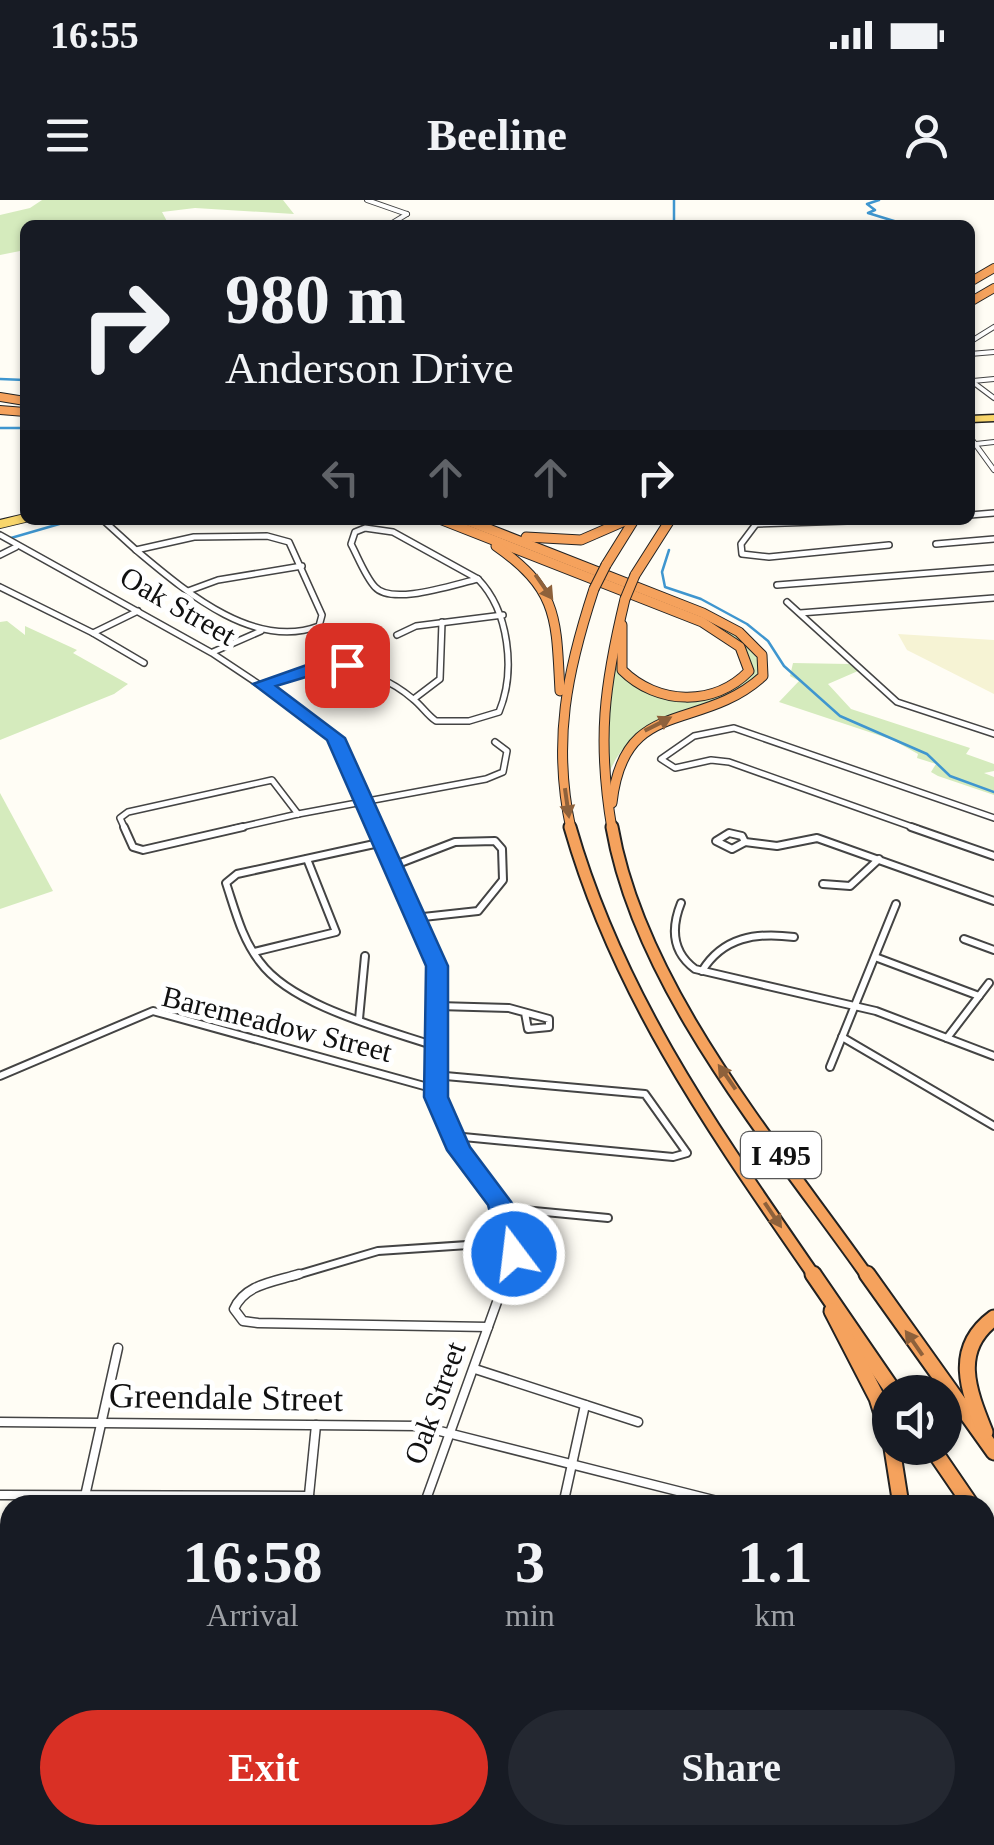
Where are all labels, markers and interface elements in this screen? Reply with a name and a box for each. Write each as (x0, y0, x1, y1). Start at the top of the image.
text: 16:55 (50, 14, 139, 56)
icon: menu (40, 108, 95, 163)
icon: person (899, 108, 954, 163)
text: Beeline (427, 110, 567, 160)
icon: right (60, 260, 190, 390)
text: 980 m (225, 261, 406, 338)
text: Anderson Drive (225, 343, 514, 393)
icon: left (313, 450, 368, 505)
icon: ahead (418, 450, 473, 505)
icon: ahead (523, 450, 578, 505)
icon: right (628, 450, 683, 505)
street label: Oak Street (115, 559, 242, 652)
one-way arrow (534, 574, 553, 600)
pin (305, 623, 390, 708)
icon: arrive (320, 638, 375, 693)
one-way arrow (644, 716, 673, 733)
one-way arrow (559, 788, 575, 820)
street label: Baremeadow Street (159, 979, 396, 1068)
one-way arrow (718, 1064, 737, 1090)
road number: I 495 (741, 1132, 821, 1178)
one-way arrow (762, 1201, 782, 1228)
position arrow (462, 1202, 566, 1306)
one-way arrow (905, 1329, 924, 1356)
street label: Oak Street (397, 1337, 472, 1468)
map controls (872, 1375, 962, 1465)
button: sound (872, 1375, 962, 1465)
street label: Greendale Street (109, 1376, 344, 1419)
text: 16:58 (183, 1529, 323, 1595)
text: 3 (515, 1529, 545, 1595)
text: 1.1 (737, 1529, 812, 1595)
text: Arrival (206, 1597, 299, 1633)
text: min (505, 1597, 555, 1633)
text: km (754, 1597, 795, 1633)
button: Exit (40, 1710, 488, 1825)
button: Share (508, 1710, 955, 1825)

